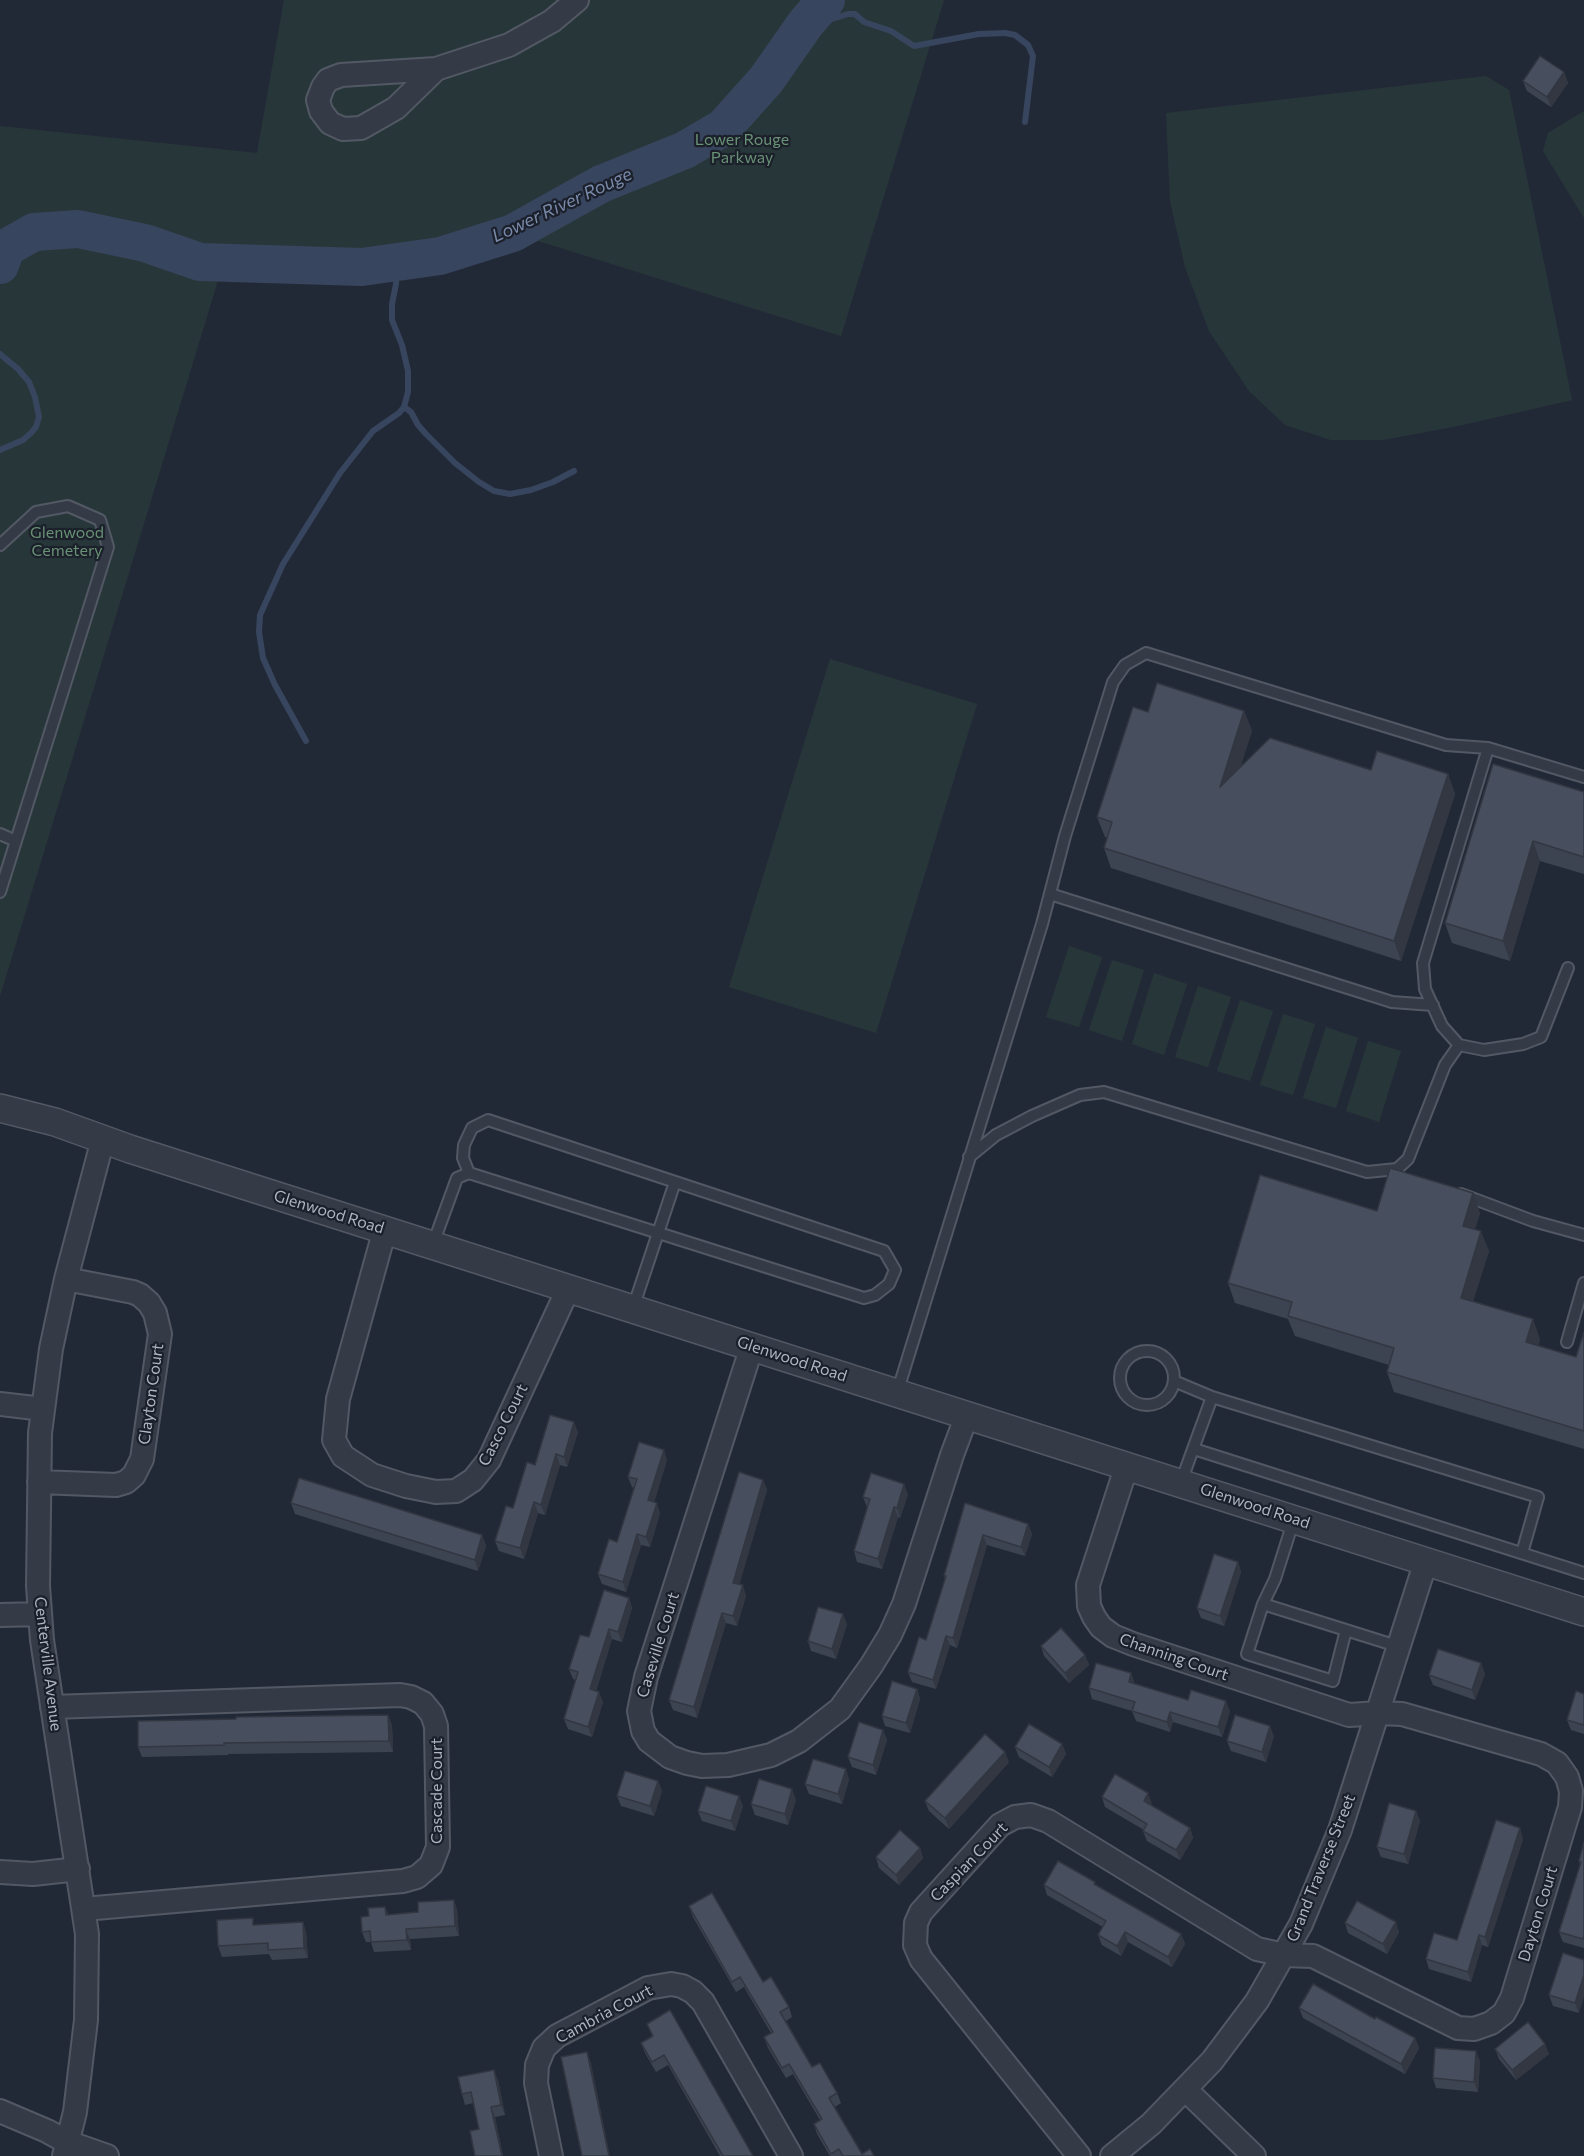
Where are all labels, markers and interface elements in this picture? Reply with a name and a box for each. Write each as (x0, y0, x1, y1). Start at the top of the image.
park label: Lower Rouge Parkway (695, 130, 789, 168)
water label: Lower River Rouge (489, 163, 635, 247)
park label: Glenwood Cemetery (30, 523, 104, 561)
street label: Glenwood Road (271, 1186, 387, 1238)
street label: Glenwood Road (735, 1332, 849, 1386)
street label: Clayton Court (134, 1342, 168, 1446)
street label: Casco Court (474, 1381, 532, 1469)
street label: Glenwood Road (1198, 1479, 1312, 1533)
street label: Caseville Court (633, 1590, 683, 1700)
street label: Centerville Avenue (30, 1596, 66, 1732)
street label: Channing Court (1117, 1629, 1231, 1685)
street label: Cascade Court (427, 1738, 447, 1844)
street label: Grand Traverse Street (1283, 1791, 1359, 1945)
street label: Caspian Court (926, 1818, 1012, 1906)
street label: Dayton Court (1514, 1864, 1562, 1964)
street label: Cambria Court (552, 1980, 656, 2048)

